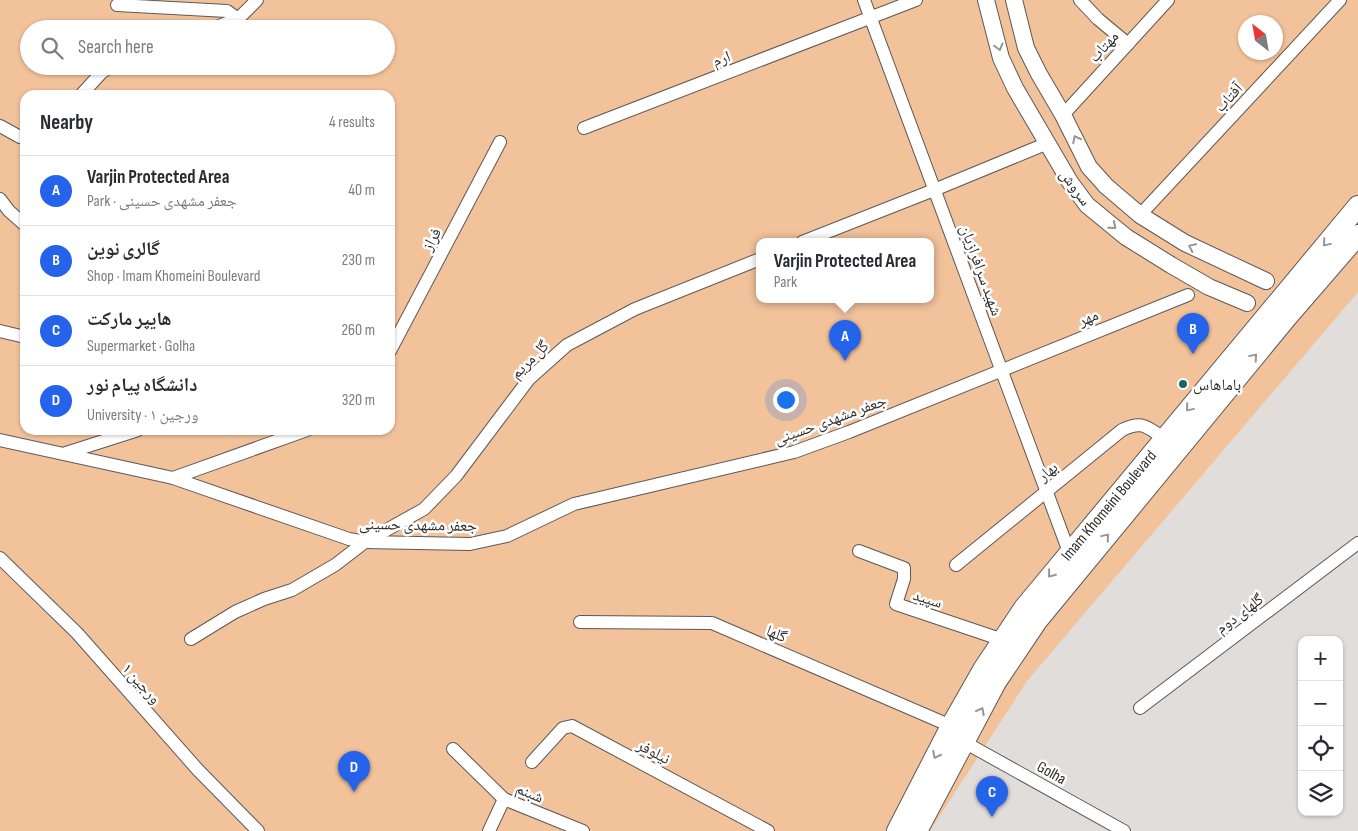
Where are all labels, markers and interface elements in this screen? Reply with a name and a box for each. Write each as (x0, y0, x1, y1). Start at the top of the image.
north arrow (1238, 15, 1283, 60)
search box (20, 20, 395, 75)
street label: مهتاب (1085, 27, 1123, 67)
icon: search (38, 34, 66, 62)
text: Search here (78, 36, 154, 59)
one-way arrow (993, 43, 1003, 51)
street label: ارم (710, 47, 733, 71)
street label: آفتاب (1211, 79, 1248, 116)
text: Nearby (40, 110, 93, 135)
text: 4 results (329, 113, 375, 132)
one-way arrow (1071, 135, 1082, 144)
text: Varjin Protected Area (87, 166, 229, 189)
street label: سروش (1055, 166, 1094, 210)
text: A (52, 181, 60, 200)
text: 40 m (348, 181, 375, 200)
text: Park · جعفر مشهدی حسینی (87, 192, 237, 211)
one-way arrow (1107, 220, 1116, 229)
street label: شهید سرافرازیان (955, 222, 1006, 319)
street label: فراز (418, 225, 446, 255)
text: گالری نوین (87, 238, 160, 261)
popup (756, 238, 934, 303)
one-way arrow (1323, 238, 1332, 247)
one-way arrow (1189, 243, 1198, 253)
text: Varjin Protected Area (774, 250, 916, 273)
text: B (52, 251, 60, 270)
text: 230 m (342, 251, 375, 270)
text: Shop · Imam Khomeini Boulevard (87, 267, 260, 286)
text: Park (774, 273, 797, 292)
street label: مهر (1075, 306, 1101, 331)
text: هایپر مارکت (87, 308, 172, 331)
pin: B (1177, 313, 1209, 354)
pin: A (829, 320, 861, 361)
text: C (52, 321, 60, 340)
text: 260 m (341, 321, 375, 340)
text: Supermarket · Golha (87, 337, 195, 356)
street label: گل مریم (507, 337, 553, 383)
one-way arrow (1248, 354, 1257, 363)
text: دانشگاه پیام نور (87, 374, 198, 397)
place label: باماهاس (1193, 376, 1241, 395)
marker: باماهاس (1177, 378, 1189, 390)
your location (773, 387, 799, 413)
text: D (52, 391, 60, 410)
text: 320 m (342, 391, 375, 410)
street label: جعفر مشهدی حسینی (772, 391, 889, 450)
one-way arrow (1185, 403, 1194, 412)
text: University · ورجین ۱ (87, 406, 198, 425)
street label: Imam Khomeini Boulevard (1057, 447, 1161, 565)
street label: بهار (1033, 458, 1062, 487)
street label: جعفر مشهدی حسینی (359, 515, 477, 536)
one-way arrow (1100, 533, 1109, 542)
one-way arrow (1049, 568, 1057, 577)
street label: سپید (911, 586, 945, 613)
street label: گلهای دوم (1212, 590, 1268, 638)
street label: گلها (763, 622, 790, 647)
map controls (1298, 636, 1343, 816)
button: + (1298, 636, 1343, 681)
street label: ورجین ۱ (118, 660, 164, 708)
button: − (1298, 681, 1343, 726)
one-way arrow (975, 707, 985, 716)
button: locate (1298, 726, 1343, 771)
street label: نیلوفر (633, 735, 673, 769)
one-way arrow (932, 750, 942, 759)
pin: D (338, 751, 370, 792)
street label: Golha (1033, 758, 1069, 789)
button: layers (1298, 771, 1343, 816)
pin: C (976, 776, 1008, 817)
street label: شبنم (513, 779, 546, 808)

